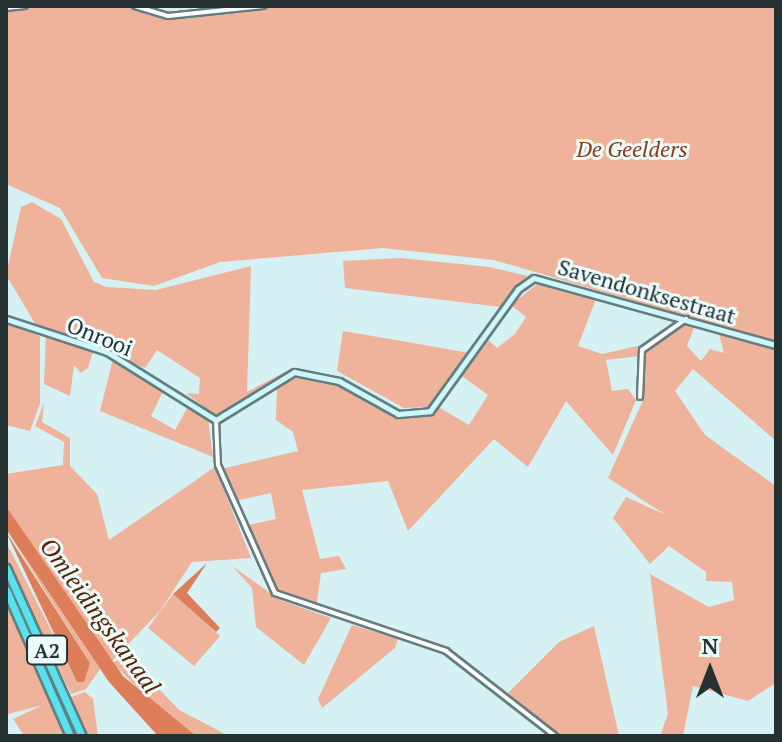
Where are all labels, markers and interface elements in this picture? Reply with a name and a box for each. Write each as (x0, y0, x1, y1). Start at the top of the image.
park label: De Geelders (576, 136, 688, 162)
street label: Savendonksestraat (555, 253, 739, 329)
street label: Onrooi (63, 311, 137, 361)
water label: Omleidingskanaal (34, 533, 166, 699)
north arrow (670, 630, 750, 710)
text: N (702, 631, 718, 660)
road number: A2 (25, 634, 69, 666)

